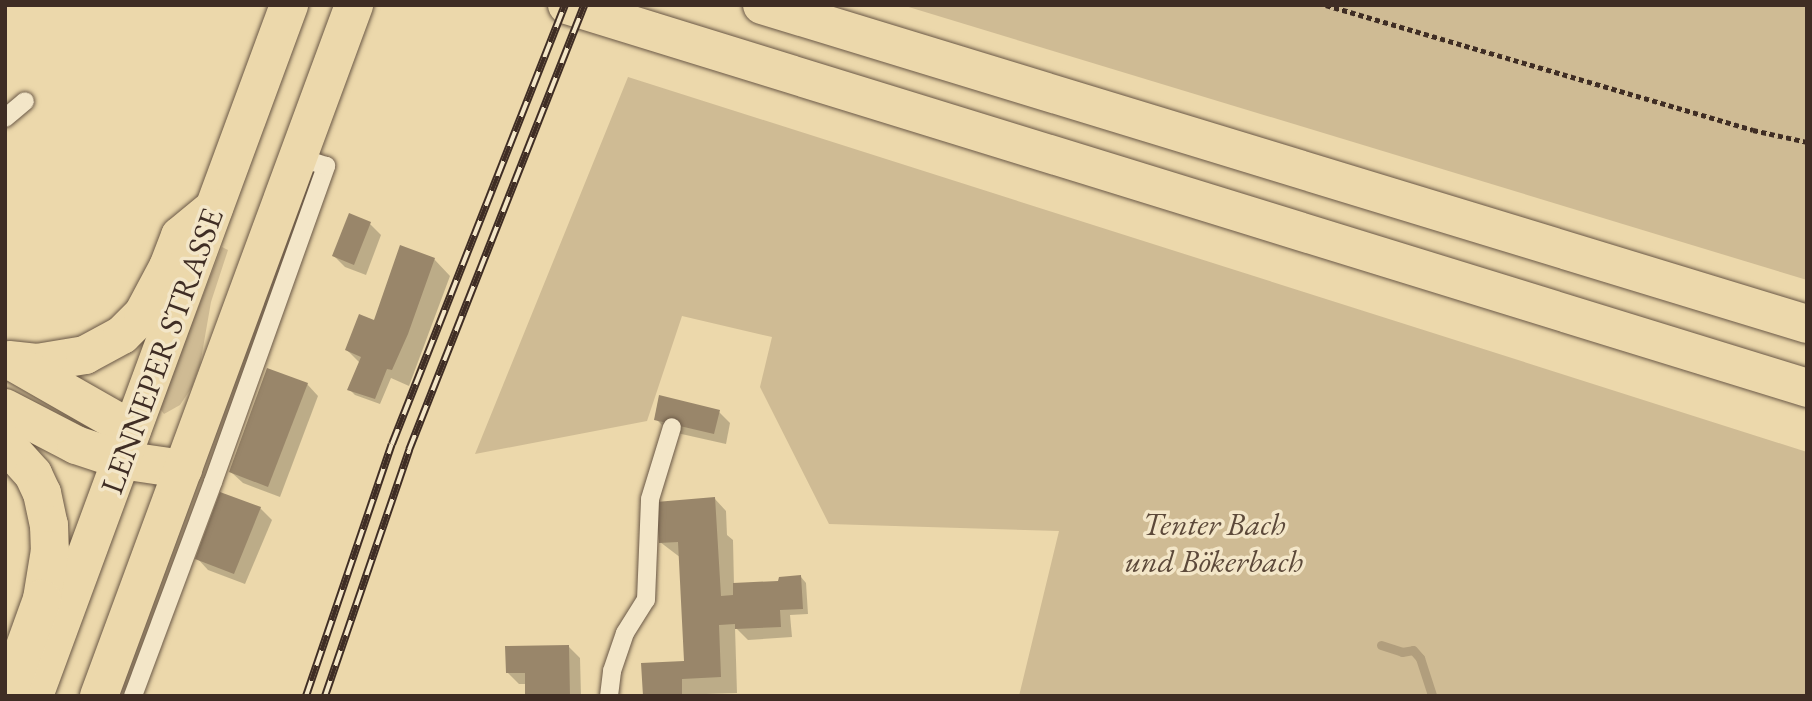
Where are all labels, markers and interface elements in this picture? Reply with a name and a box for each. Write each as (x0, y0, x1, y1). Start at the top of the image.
street label: LENNEPER STRASSE (93, 203, 231, 499)
park label: Tenter Bach und Bökerbach (1125, 506, 1303, 581)

